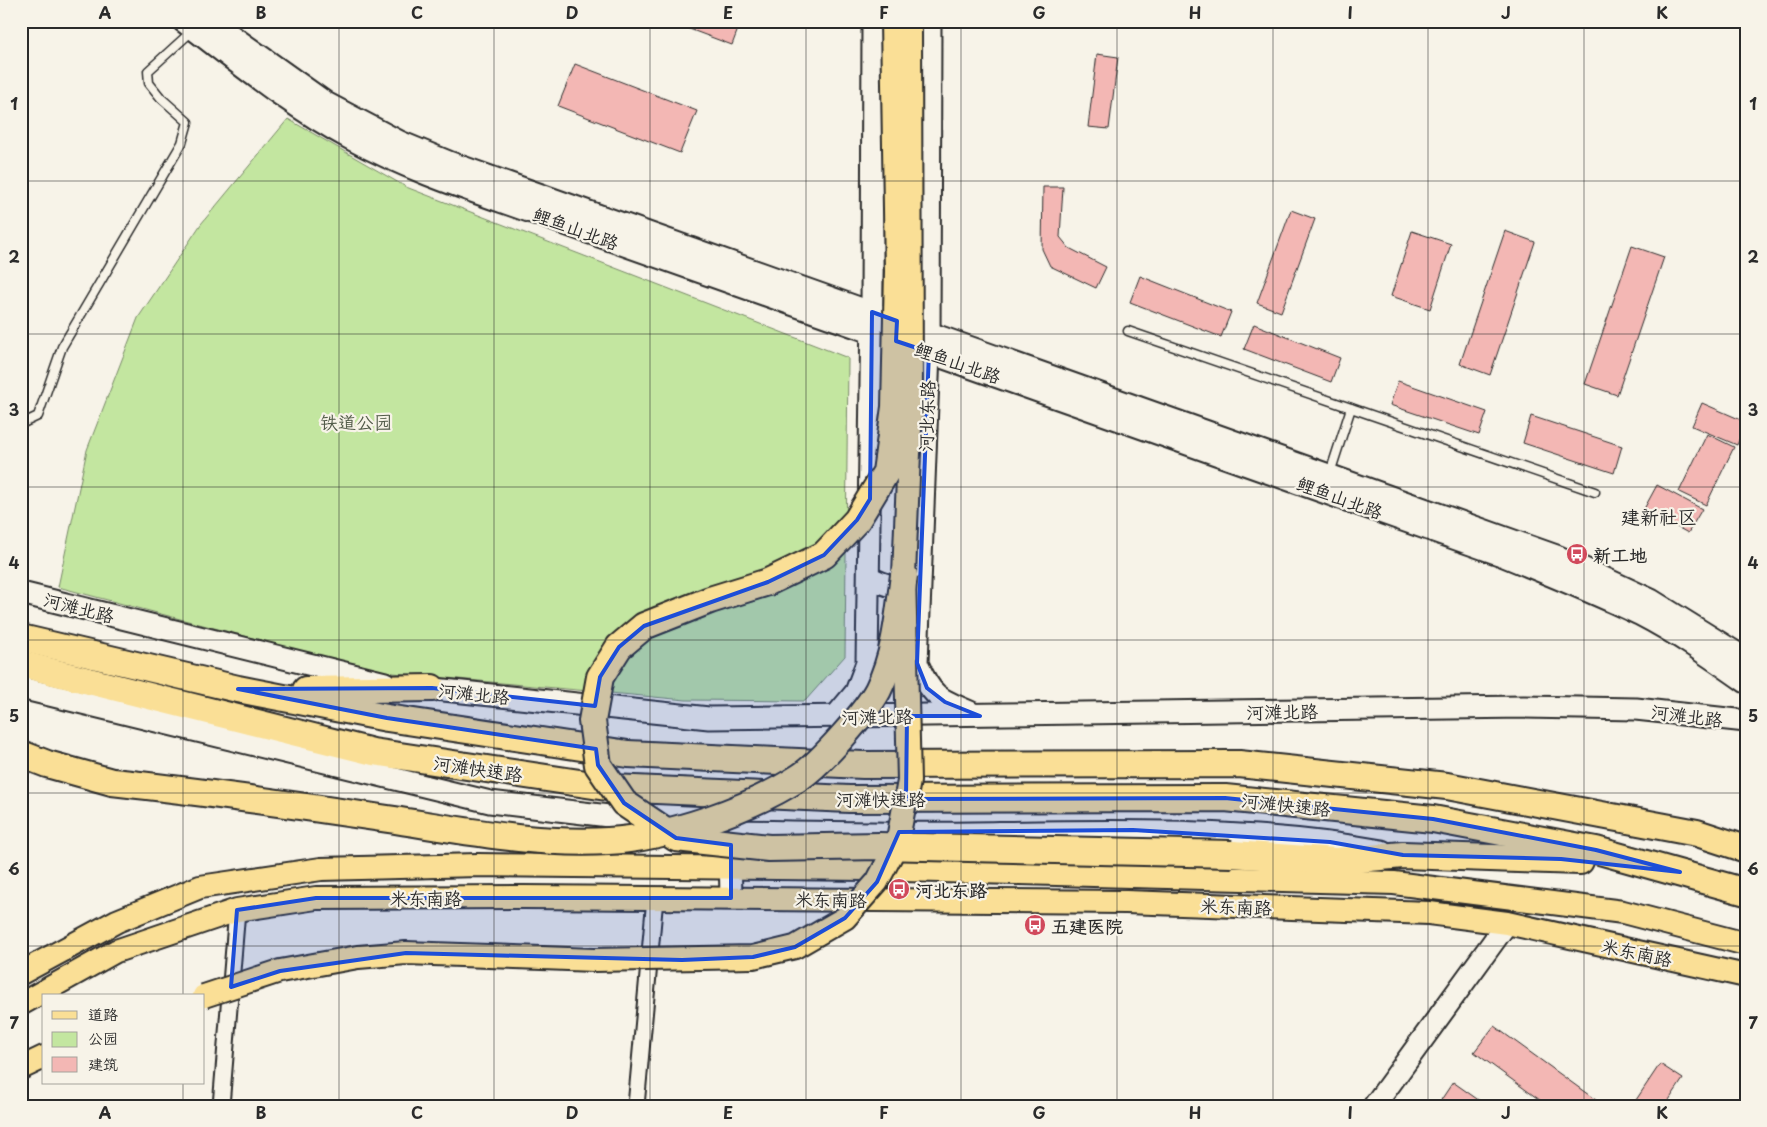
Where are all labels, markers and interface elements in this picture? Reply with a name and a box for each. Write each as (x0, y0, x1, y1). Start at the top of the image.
text: A (99, 0, 112, 24)
text: B (256, 0, 267, 24)
text: C (411, 0, 423, 24)
text: D (566, 0, 578, 24)
text: E (723, 0, 733, 24)
text: F (879, 0, 889, 24)
text: G (1032, 0, 1046, 24)
text: H (1189, 0, 1201, 24)
text: I (1347, 0, 1353, 24)
text: J (1501, 0, 1511, 24)
text: K (1656, 0, 1668, 24)
text: 1 (10, 91, 18, 115)
text: 1 (1749, 91, 1757, 115)
street label: 鲤鱼山北路 (529, 200, 623, 256)
text: 2 (8, 244, 20, 268)
text: 2 (1747, 244, 1759, 268)
street label: 鲤鱼山北路 (911, 335, 1005, 389)
street label: 河北东路 (911, 380, 941, 452)
text: 3 (9, 397, 19, 421)
text: 3 (1748, 397, 1758, 421)
park label: 铁道公园 (320, 408, 392, 435)
street label: 鲤鱼山北路 (1293, 469, 1387, 525)
district label: 建新社区 (1621, 502, 1697, 530)
place label: 新工地 (1593, 541, 1647, 568)
bus stop icon: 新工地 (1565, 542, 1589, 566)
text: 4 (9, 550, 20, 574)
text: 4 (1748, 550, 1759, 574)
street label: 河滩北路 (41, 585, 117, 629)
street label: 河滩北路 (437, 676, 511, 710)
street label: 河滩北路 (1246, 697, 1318, 725)
street label: 河滩北路 (1650, 697, 1724, 733)
street label: 河滩北路 (841, 702, 913, 730)
text: 5 (9, 703, 19, 727)
text: 5 (1748, 703, 1758, 727)
street label: 河滩快速路 (432, 748, 524, 788)
street label: 河滩快速路 (836, 785, 926, 812)
street label: 河滩快速路 (1240, 786, 1332, 822)
text: 6 (8, 856, 20, 880)
text: 6 (1747, 856, 1759, 880)
place label: 河北东路 (915, 876, 987, 903)
bus stop icon: 河北东路 (887, 877, 911, 901)
street label: 米东南路 (390, 884, 462, 911)
street label: 米东南路 (795, 885, 867, 913)
street label: 米东南路 (1200, 891, 1272, 921)
place label: 五建医院 (1051, 912, 1123, 939)
bus stop icon: 五建医院 (1023, 913, 1047, 937)
street label: 米东南路 (1599, 931, 1675, 973)
legend (42, 994, 205, 1084)
text: 道路 (88, 1002, 118, 1025)
text: 7 (9, 1010, 19, 1034)
text: 7 (1748, 1010, 1758, 1034)
text: 公园 (88, 1026, 118, 1049)
text: 建筑 (88, 1052, 118, 1075)
text: A (99, 1100, 112, 1124)
text: B (256, 1100, 267, 1124)
text: C (411, 1100, 423, 1124)
text: D (566, 1100, 578, 1124)
text: E (723, 1100, 733, 1124)
text: F (879, 1100, 889, 1124)
text: G (1032, 1100, 1046, 1124)
text: H (1189, 1100, 1201, 1124)
text: I (1347, 1100, 1353, 1124)
text: J (1501, 1100, 1511, 1124)
text: K (1656, 1100, 1668, 1124)

